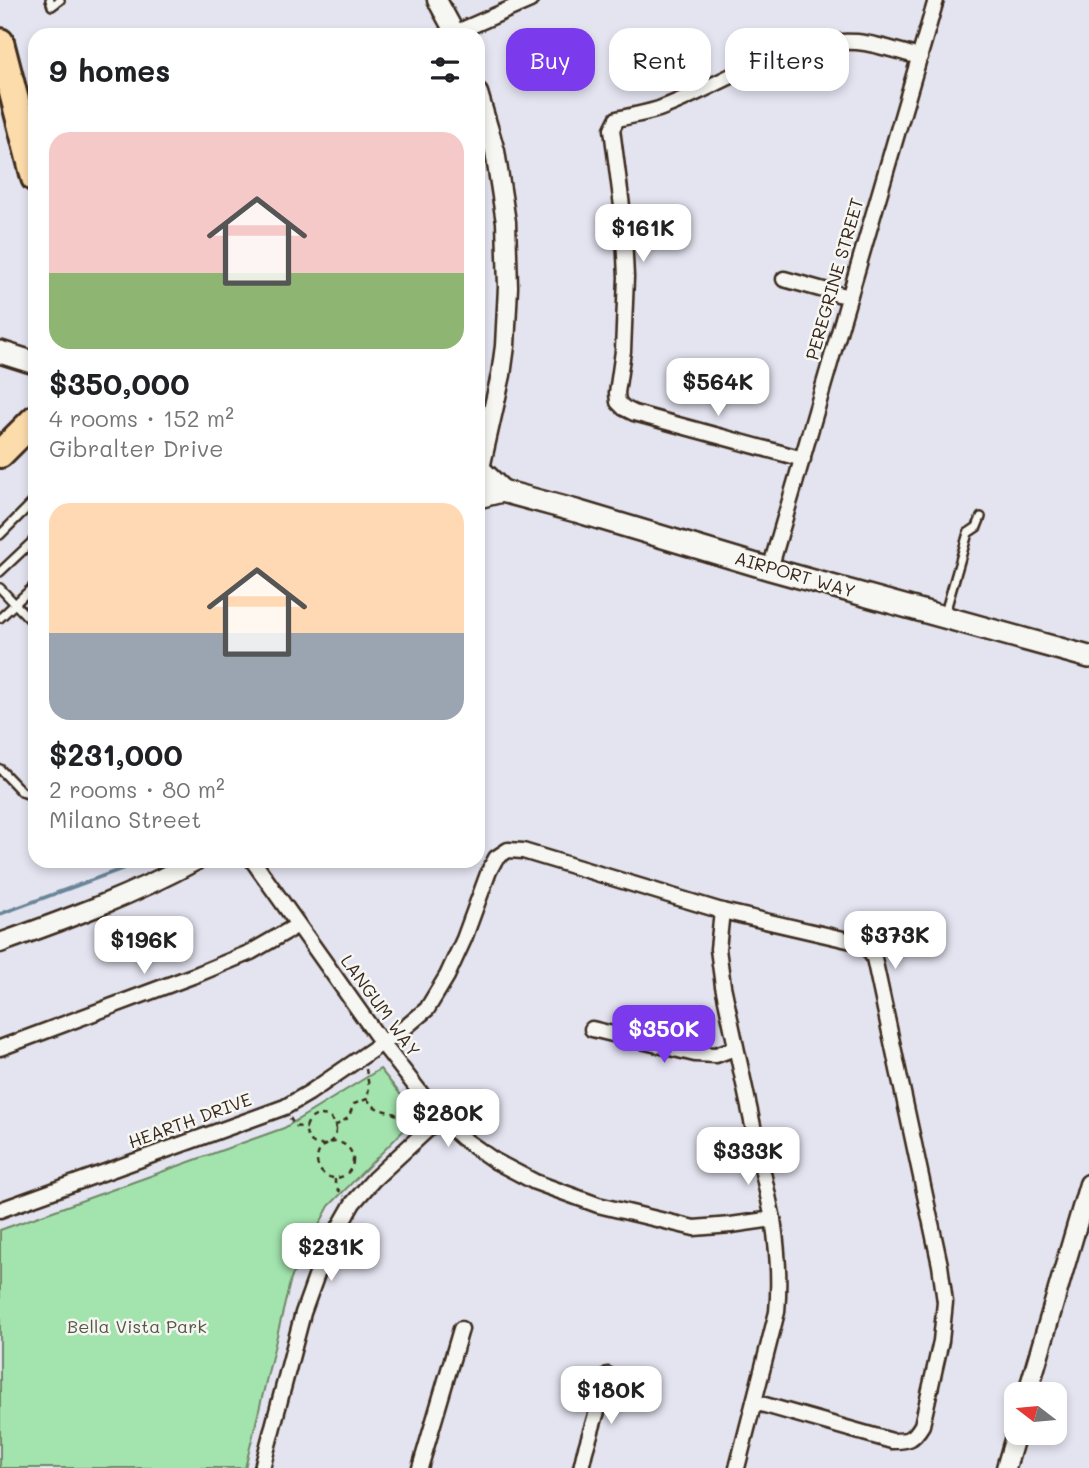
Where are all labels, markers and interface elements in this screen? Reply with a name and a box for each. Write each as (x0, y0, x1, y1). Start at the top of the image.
chip: Buy (506, 28, 595, 91)
chip: Rent (609, 28, 711, 91)
chip: Filters (725, 28, 849, 91)
text: 9 homes (49, 50, 170, 90)
icon: filters (426, 51, 464, 89)
icon: home (194, 178, 320, 304)
street label: PEREGRINE STREET (799, 195, 869, 363)
pin: $161K (594, 204, 692, 264)
text: $161K (611, 212, 675, 242)
pin: $564K (669, 358, 767, 418)
text: $350,000 (49, 363, 189, 403)
text: $564K (682, 366, 754, 396)
text: 4 rooms · 152 m² (49, 403, 234, 433)
text: Gibralter Drive (49, 433, 223, 463)
street label: AIRPORT WAY (732, 545, 858, 603)
icon: home (194, 549, 320, 675)
text: $231,000 (49, 734, 183, 774)
text: 2 rooms · 80 m² (49, 774, 225, 804)
text: Milano Street (49, 804, 201, 834)
pin: $373K (846, 912, 944, 971)
pin: $196K (95, 916, 193, 976)
text: $373K (860, 919, 930, 949)
text: $196K (110, 924, 178, 954)
street label: LANGUM WAY (336, 950, 426, 1061)
pin: $350K (615, 1006, 713, 1065)
text: $350K (628, 1013, 700, 1043)
street label: HEARTH DRIVE (125, 1087, 255, 1153)
pin: $280K (399, 1090, 497, 1149)
text: $280K (412, 1097, 484, 1127)
pin: $333K (699, 1128, 797, 1187)
text: $333K (713, 1135, 783, 1165)
pin: $231K (282, 1224, 380, 1283)
text: $231K (298, 1231, 364, 1261)
park label: Bella Vista Park (67, 1314, 207, 1338)
pin: $180K (562, 1366, 660, 1426)
text: $180K (577, 1374, 645, 1404)
north arrow (1004, 1382, 1068, 1446)
map controls (1004, 1382, 1067, 1445)

